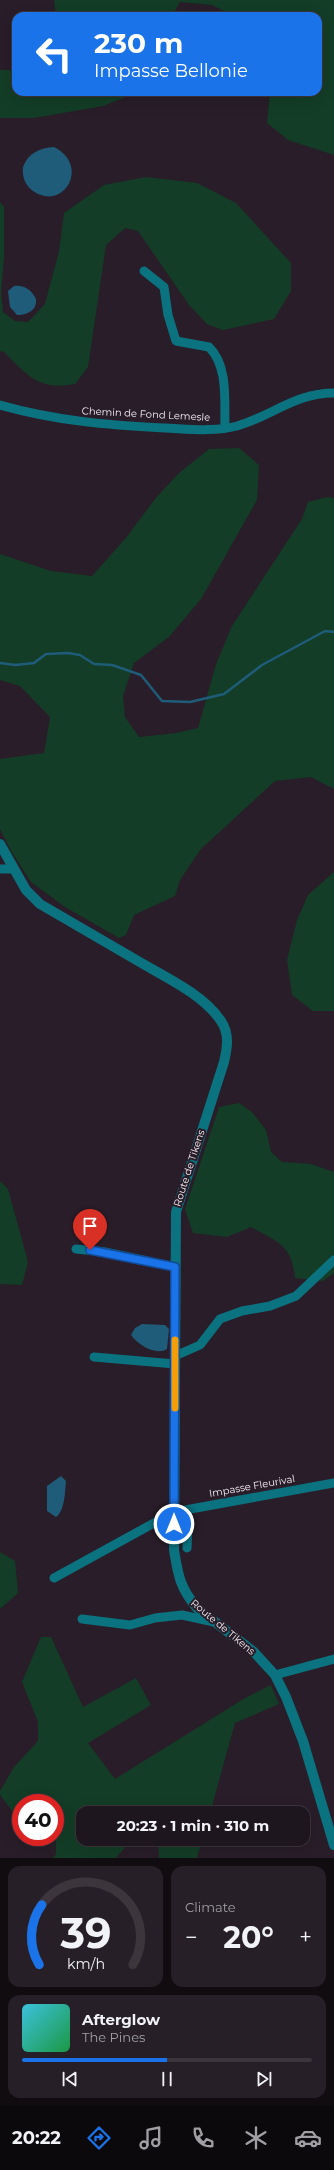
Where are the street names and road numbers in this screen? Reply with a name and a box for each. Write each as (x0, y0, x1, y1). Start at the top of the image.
street label: Chemin de Fond Lemesle (81, 404, 211, 424)
street label: Route de Tikens (170, 1128, 208, 1208)
street label: Impasse Fleurival (208, 1472, 296, 1500)
street label: Route de Tikens (188, 1596, 258, 1658)

